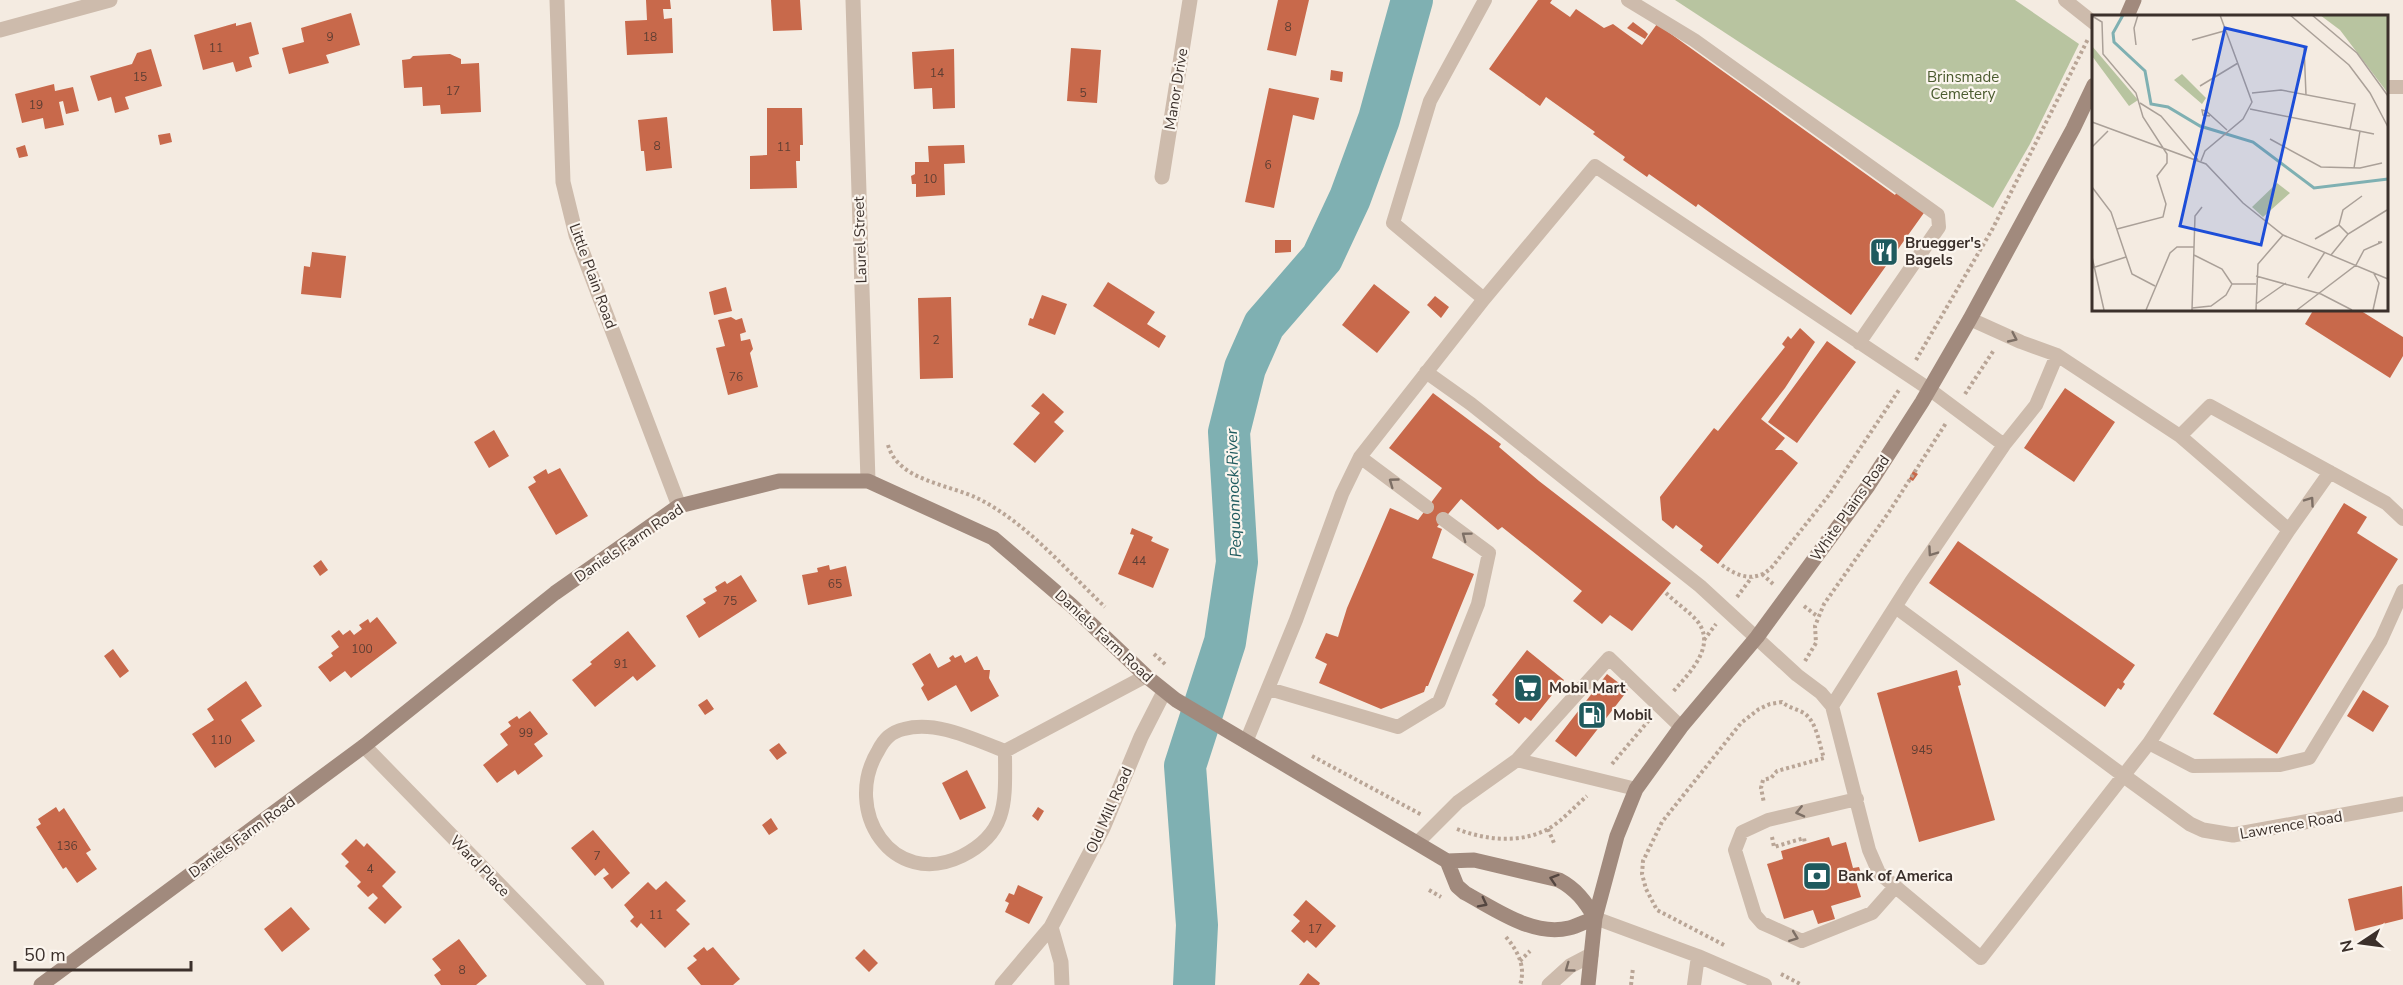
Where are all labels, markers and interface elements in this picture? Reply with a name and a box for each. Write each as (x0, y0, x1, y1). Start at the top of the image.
inset map (2092, 15, 2388, 310)
house number: 8 (1284, 19, 1292, 35)
house number: 9 (326, 29, 334, 45)
house number: 18 (643, 29, 657, 45)
house number: 11 (209, 40, 223, 56)
street label: Manor Drive (1160, 47, 1192, 131)
house number: 14 (930, 65, 944, 81)
park label: Brinsmade Cemetery (1927, 67, 1999, 104)
house number: 15 (133, 69, 147, 85)
house number: 17 (446, 83, 460, 99)
house number: 5 (1079, 85, 1087, 101)
house number: 19 (29, 97, 43, 113)
house number: 8 (653, 138, 661, 154)
house number: 11 (777, 139, 791, 155)
house number: 6 (1264, 157, 1272, 173)
house number: 10 (923, 171, 937, 187)
street label: Laurel Street (848, 195, 872, 284)
street label: Little Plain Road (565, 221, 621, 331)
place label: Bruegger's Bagels (1905, 233, 1981, 270)
restaurant icon: Bruegger's Bagels (1868, 236, 1900, 268)
one-way arrow (2006, 331, 2017, 343)
house number: 2 (932, 332, 940, 348)
house number: 76 (729, 369, 743, 385)
water label: Pequonnock River (1221, 427, 1247, 558)
street label: White Plains Road (1806, 451, 1894, 565)
one-way arrow (1389, 479, 1400, 490)
one-way arrow (2302, 497, 2313, 508)
street label: Daniels Farm Road (571, 499, 687, 587)
one-way arrow (1462, 532, 1473, 543)
one-way arrow (1928, 546, 1939, 557)
house number: 44 (1132, 553, 1146, 569)
house number: 65 (828, 576, 842, 592)
street label: Daniels Farm Road (1051, 585, 1157, 687)
house number: 75 (723, 593, 737, 609)
house number: 100 (351, 641, 373, 657)
house number: 91 (614, 656, 628, 672)
supermarket icon: Mobil Mart (1512, 672, 1544, 704)
place label: Mobil Mart (1549, 678, 1626, 698)
fuel station icon: Mobil (1576, 699, 1608, 731)
place label: Mobil (1613, 705, 1652, 725)
house number: 99 (519, 725, 533, 741)
house number: 110 (210, 732, 232, 748)
house number: 945 (1911, 742, 1933, 758)
street label: Old Mill Road (1081, 764, 1137, 856)
street label: Daniels Farm Road (185, 791, 299, 883)
one-way arrow (1795, 805, 1805, 818)
street label: Lawrence Road (2238, 806, 2344, 844)
street label: Ward Place (446, 831, 514, 901)
house number: 136 (56, 838, 78, 854)
house number: 7 (593, 848, 601, 864)
bank icon: Bank of America (1801, 860, 1833, 892)
house number: 4 (366, 861, 374, 877)
place label: Bank of America (1838, 866, 1953, 886)
one-way arrow (1549, 874, 1560, 886)
one-way arrow (1477, 895, 1488, 907)
house number: 11 (649, 907, 663, 923)
north arrow (2331, 913, 2391, 973)
house number: 17 (1308, 921, 1322, 937)
one-way arrow (1788, 930, 1799, 942)
scale bar (15, 934, 190, 972)
text: N (2335, 938, 2359, 954)
text: 50 m (24, 943, 66, 967)
one-way arrow (1564, 961, 1575, 972)
house number: 8 (458, 962, 466, 978)

